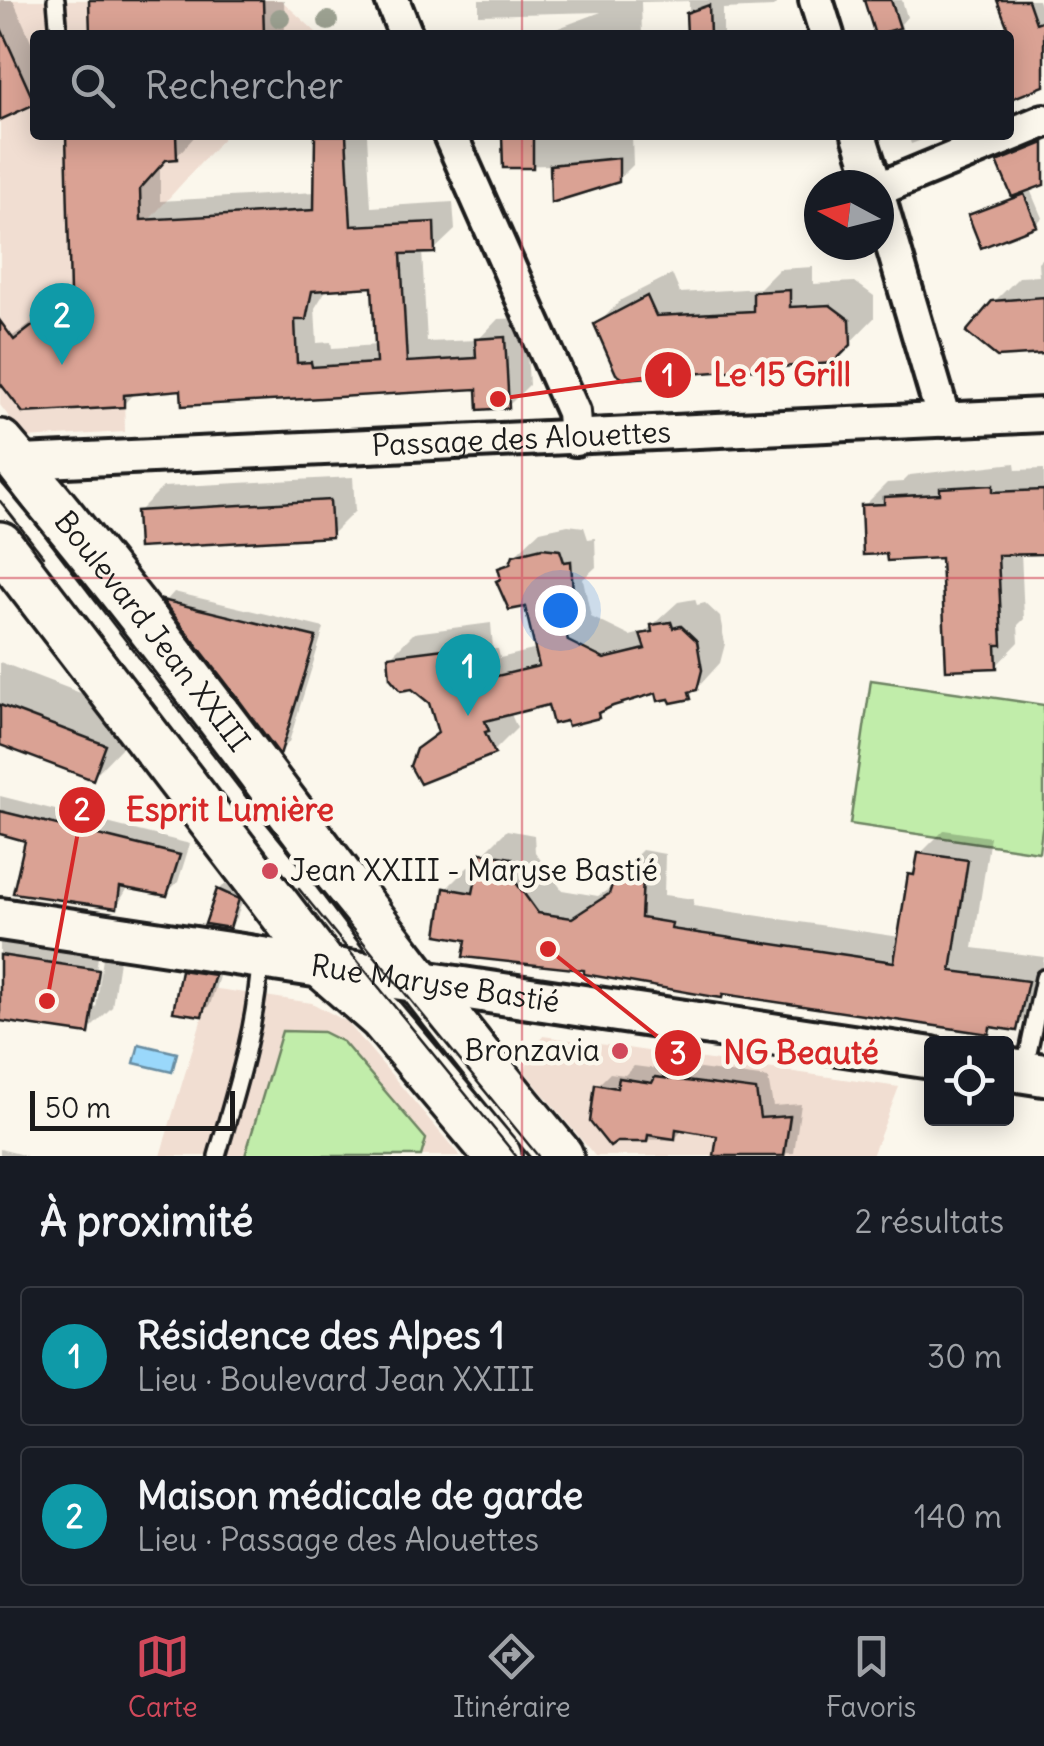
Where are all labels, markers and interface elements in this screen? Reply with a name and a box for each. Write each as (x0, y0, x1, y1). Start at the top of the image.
search box (30, 30, 1014, 140)
icon: search (65, 58, 120, 113)
text: Rechercher (145, 62, 343, 109)
north arrow (804, 170, 894, 260)
pin: 2 (30, 282, 94, 365)
callout: Le 15 Grill (643, 344, 871, 406)
text: Le 15 Grill (713, 354, 851, 395)
text: 1 (662, 356, 674, 394)
street label: Passage des Alouettes (371, 412, 672, 464)
street label: Boulevard Jean XXIII (47, 503, 258, 759)
your location (535, 585, 586, 636)
pin: 1 (436, 634, 500, 716)
callout: Esprit Lumière (57, 779, 354, 841)
text: Esprit Lumière (126, 789, 334, 830)
text: 2 (74, 790, 90, 828)
place label: Jean XXIII - Maryse Bastié (290, 851, 658, 889)
marker: Jean XXIII - Maryse Bastié (259, 860, 281, 882)
street label: Rue Maryse Bastié (309, 946, 562, 1020)
callout: NG Beauté (653, 1022, 899, 1084)
place label: Bronzavia (464, 1031, 600, 1069)
text: NG Beauté (723, 1032, 879, 1073)
text: 3 (669, 1034, 687, 1072)
map controls (924, 1036, 1014, 1126)
button: locate (924, 1036, 1014, 1126)
marker: Bronzavia (609, 1040, 631, 1062)
scale bar (30, 1086, 235, 1130)
text: 50 m (45, 1090, 111, 1126)
text: À proximité (40, 1195, 253, 1247)
text: 2 résultats (855, 1201, 1004, 1242)
text: Résidence des Alpes 1 (137, 1312, 505, 1359)
text: 1 (68, 1336, 81, 1377)
text: 30 m (927, 1336, 1002, 1377)
text: Lieu · Boulevard Jean XXIII (137, 1359, 534, 1400)
text: Maison médicale de garde (137, 1472, 583, 1519)
text: 2 (66, 1496, 83, 1537)
text: 140 m (914, 1496, 1002, 1537)
text: Lieu · Passage des Alouettes (137, 1519, 539, 1560)
tab: Carte (128, 1629, 198, 1725)
tab: Itinéraire (453, 1629, 571, 1725)
tab: Favoris (826, 1629, 916, 1725)

